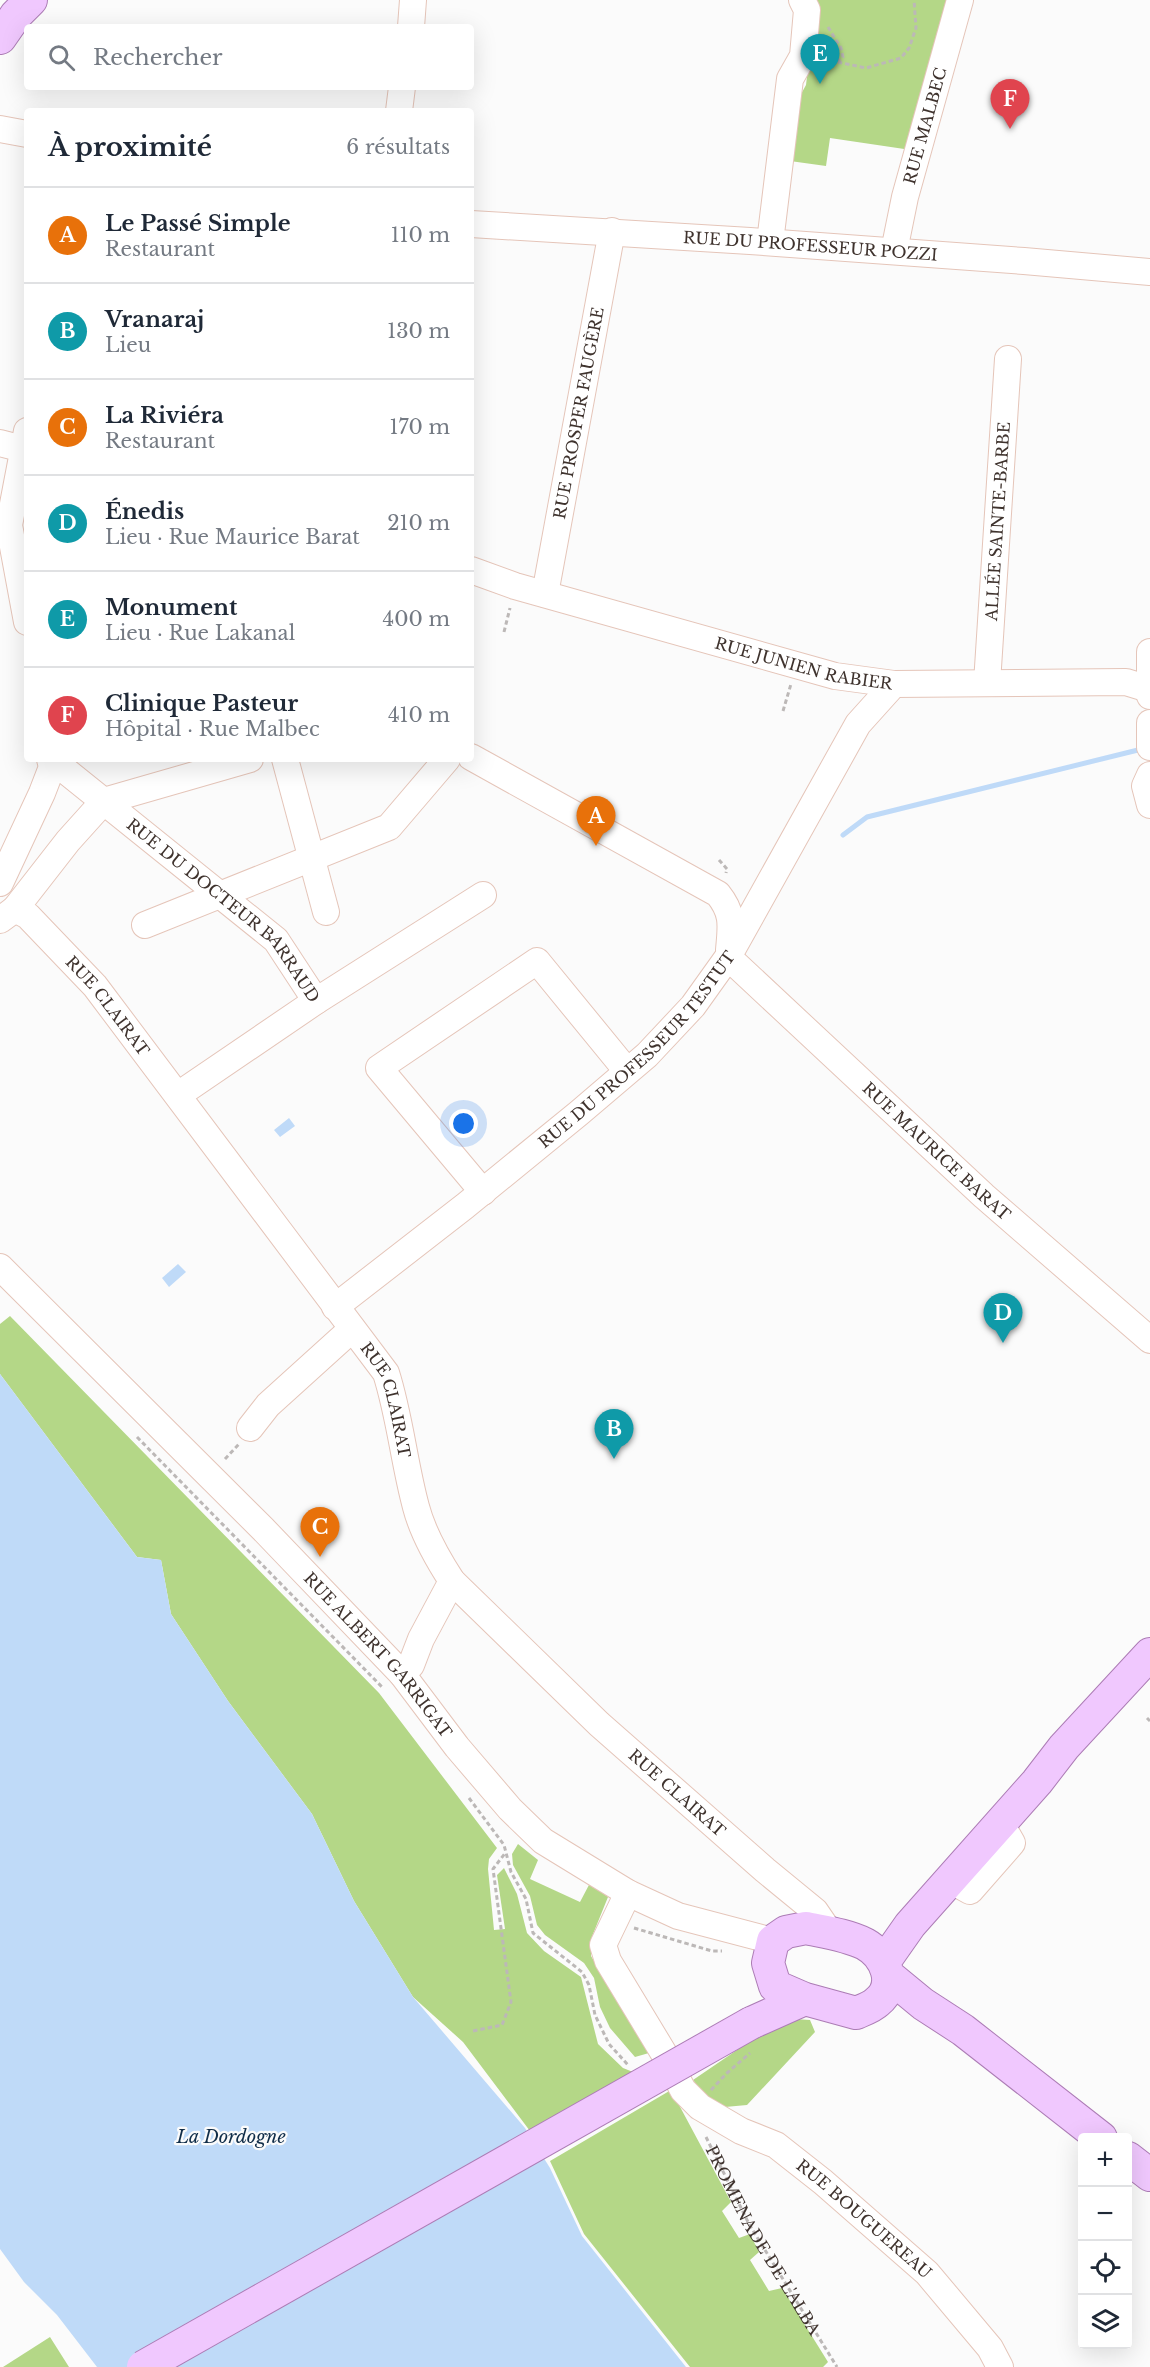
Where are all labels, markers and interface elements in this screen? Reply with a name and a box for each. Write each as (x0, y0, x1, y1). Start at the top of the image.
search box (24, 24, 474, 90)
pin: E (800, 34, 840, 84)
icon: search (45, 41, 78, 74)
text: Rechercher (93, 44, 223, 71)
street label: RUE MALBEC (899, 65, 951, 186)
pin: F (990, 80, 1030, 129)
text: À proximité (48, 131, 212, 163)
text: 6 résultats (346, 135, 450, 159)
text: Le Passé Simple (105, 210, 291, 237)
text: A (59, 223, 76, 247)
text: 110 m (391, 223, 450, 247)
street label: RUE DU PROFESSEUR POZZI (682, 227, 938, 265)
text: Restaurant (105, 237, 215, 261)
street label: RUE PROSPER FAUGÈRE (549, 305, 608, 521)
text: Vranaraj (105, 306, 204, 333)
text: B (60, 319, 75, 343)
text: 130 m (387, 319, 450, 343)
text: Lieu (105, 333, 151, 357)
text: La Riviéra (105, 402, 224, 429)
text: C (59, 415, 76, 439)
text: 170 m (390, 415, 450, 439)
street label: ALLÉE SAINTE-BARBE (981, 421, 1014, 623)
text: Restaurant (105, 429, 215, 453)
text: Énedis (105, 498, 184, 525)
text: D (58, 511, 77, 535)
text: 210 m (387, 511, 450, 535)
text: Lieu · Rue Maurice Barat (105, 525, 360, 549)
text: Monument (105, 594, 237, 621)
text: E (60, 607, 75, 631)
text: 400 m (383, 607, 450, 631)
text: Lieu · Rue Lakanal (105, 621, 295, 645)
street label: RUE JUNIEN RABIER (713, 633, 895, 694)
text: Clinique Pasteur (105, 690, 298, 717)
text: F (61, 703, 74, 727)
text: 410 m (388, 703, 450, 727)
text: Hôpital · Rue Malbec (105, 717, 320, 741)
pin: A (576, 796, 616, 846)
street label: RUE DU DOCTEUR BARRAUD (123, 814, 324, 1006)
street label: RUE DU PROFESSEUR TESTUT (534, 947, 739, 1152)
street label: RUE CLAIRAT (62, 952, 154, 1060)
street label: RUE MAURICE BARAT (858, 1078, 1015, 1225)
your location (449, 1109, 478, 1138)
pin: D (984, 1294, 1022, 1343)
street label: RUE CLAIRAT (356, 1338, 415, 1459)
pin: B (594, 1410, 634, 1459)
pin: C (300, 1508, 340, 1557)
street label: RUE ALBERT GARRIGAT (300, 1568, 456, 1742)
street label: RUE CLAIRAT (625, 1745, 730, 1841)
water label: La Dordogne (175, 2126, 286, 2148)
map controls (1078, 2133, 1132, 2349)
button: + (1078, 2133, 1132, 2187)
street label: PROMENADE DE L'ALBA (702, 2142, 825, 2339)
street label: RUE BOUGUEREAU (793, 2155, 936, 2283)
button: − (1078, 2187, 1132, 2241)
button: locate (1078, 2241, 1132, 2295)
button: layers (1078, 2295, 1132, 2349)

